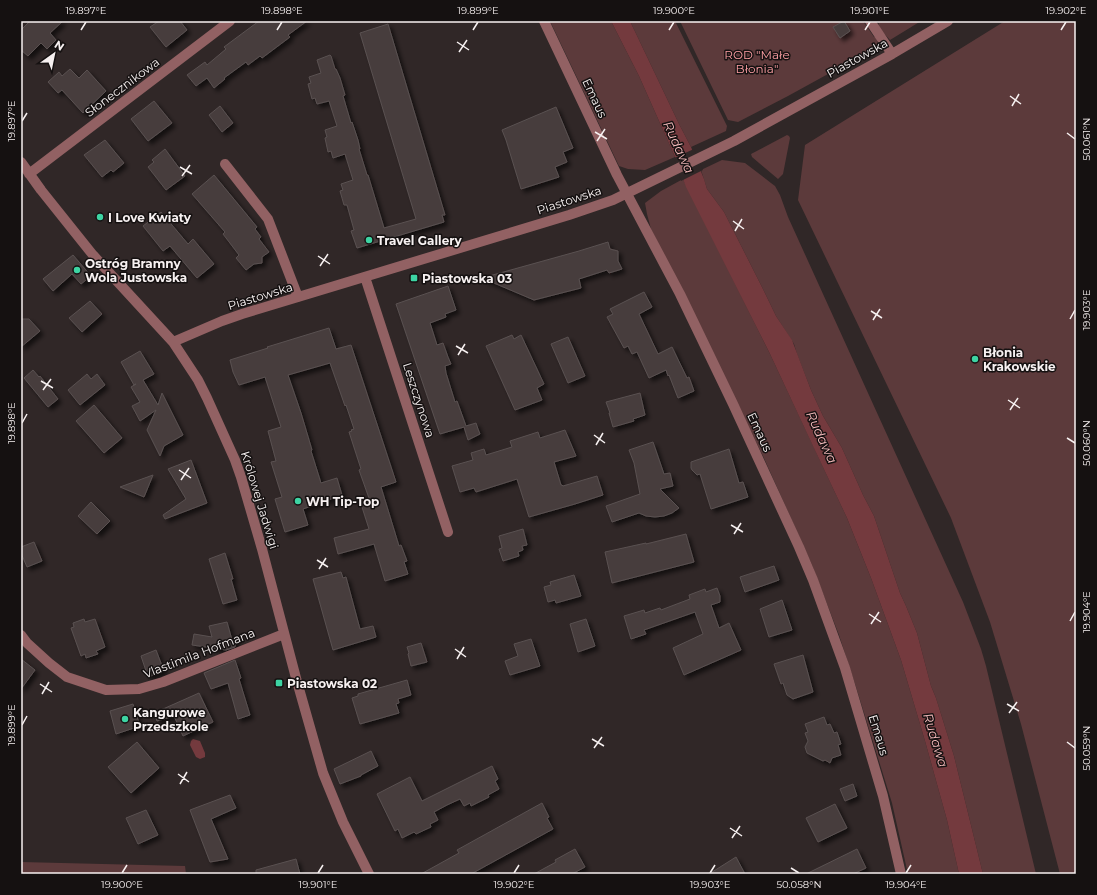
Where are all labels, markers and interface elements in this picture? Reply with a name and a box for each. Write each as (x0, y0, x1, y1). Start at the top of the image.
text: 19.897°E (65, 4, 107, 17)
text: 19.898°E (261, 4, 303, 17)
text: 19.899°E (457, 4, 499, 17)
text: 19.900°E (653, 4, 695, 17)
text: 19.901°E (851, 4, 890, 17)
text: 19.902°E (1046, 4, 1087, 17)
north arrow (34, 34, 74, 74)
street label: Piastowska (824, 35, 890, 81)
text: N (52, 37, 67, 54)
park label: ROD "Małe Błonia" (724, 47, 790, 76)
street label: Słonecznikowa (82, 54, 162, 120)
street label: Emaus (579, 76, 611, 120)
text: 19.897°E (5, 100, 18, 142)
water label: Rudawa (660, 118, 698, 176)
text: 50.061°N (1080, 118, 1093, 160)
street label: Piastowska (535, 182, 603, 218)
place label: I Love Kwiaty (108, 210, 192, 225)
marker: I Love Kwiaty (95, 212, 105, 222)
place label: Travel Gallery (377, 233, 462, 248)
marker: Travel Gallery (364, 235, 374, 245)
place label: Ostróg Bramny Wola Justowska (85, 256, 187, 285)
marker: Ostróg Bramny Wola Justowska (72, 265, 82, 275)
place label: Piastowska 03 (422, 271, 512, 286)
marker: Piastowska 03 (409, 273, 419, 283)
street label: Piastowska (226, 279, 294, 313)
text: 19.903°E (1080, 289, 1093, 330)
place label: Błonia Krakowskie (983, 345, 1056, 374)
marker: Błonia Krakowskie (970, 354, 980, 364)
street label: Leszczynowa (400, 361, 438, 439)
text: 19.898°E (5, 402, 18, 444)
water label: Rudawa (803, 408, 841, 466)
street label: Emaus (744, 410, 776, 454)
text: 50.060°N (1080, 420, 1093, 466)
street label: Królowej Jadwigi (238, 449, 282, 551)
place label: WH Tip-Top (306, 494, 379, 509)
marker: WH Tip-Top (293, 496, 303, 506)
text: 19.904°E (1080, 591, 1093, 633)
street label: Vlastimila Hofmana (141, 625, 257, 681)
place label: Piastowska 02 (287, 676, 377, 691)
marker: Piastowska 02 (274, 678, 284, 688)
text: 19.899°E (5, 704, 18, 746)
place label: Kangurowe Przedszkole (133, 705, 209, 734)
water label: Rudawa (920, 711, 952, 769)
street label: Emaus (866, 713, 892, 757)
marker: Kangurowe Przedszkole (120, 714, 130, 724)
text: 50.059°N (1080, 726, 1093, 770)
text: 19.900°E (101, 878, 143, 891)
text: 19.901°E (299, 878, 338, 891)
text: 19.902°E (494, 878, 535, 891)
text: 19.903°E (690, 878, 731, 891)
text: 50.058°N (776, 878, 822, 891)
text: 19.904°E (885, 878, 927, 891)

